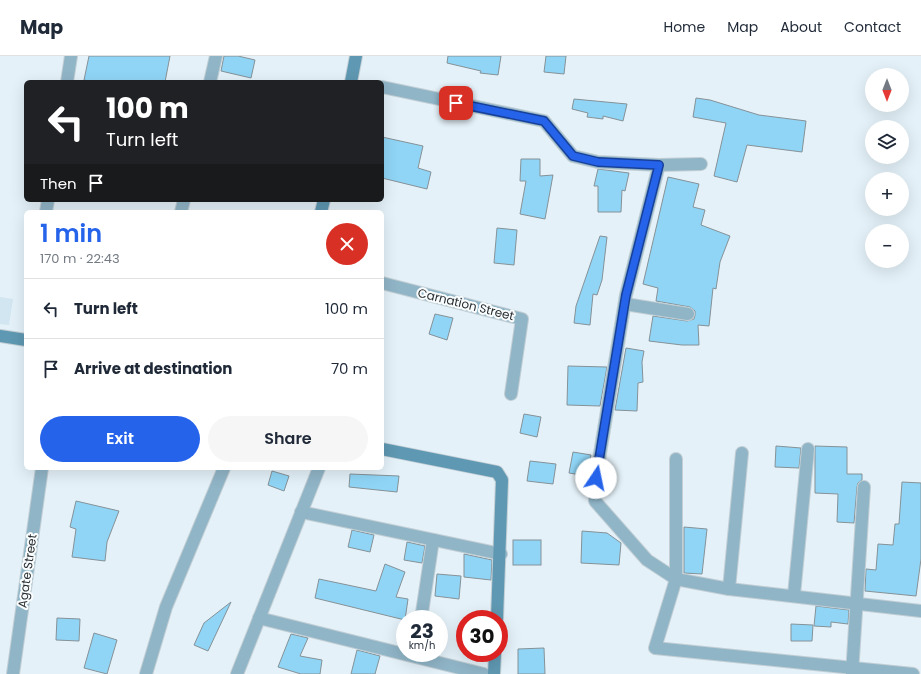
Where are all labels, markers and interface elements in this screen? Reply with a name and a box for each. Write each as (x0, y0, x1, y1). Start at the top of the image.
text: Map (20, 14, 63, 41)
text: Home (663, 17, 705, 37)
text: Map (727, 17, 758, 37)
text: About (780, 17, 822, 37)
text: Contact (844, 17, 901, 37)
north arrow (865, 68, 909, 112)
map controls (865, 68, 909, 268)
pin (439, 86, 473, 120)
text: 100 m (106, 89, 189, 128)
icon: arrive (445, 92, 467, 114)
icon: left (40, 96, 92, 148)
button: layers (865, 120, 909, 164)
text: Turn left (106, 127, 178, 152)
icon: arrive (85, 172, 107, 194)
button: + (865, 172, 909, 216)
text: Then (40, 173, 77, 194)
text: 1 min (40, 217, 102, 250)
button: close (326, 223, 368, 265)
button: − (865, 224, 909, 268)
text: 170 m · 22:43 (40, 249, 120, 268)
street label: Carnation Street (416, 284, 516, 324)
icon: left (40, 298, 62, 320)
text: Turn left (74, 298, 138, 319)
text: 100 m (325, 298, 368, 319)
icon: arrive (40, 358, 62, 380)
text: Arrive at destination (74, 358, 232, 379)
text: 70 m (331, 358, 368, 379)
button: Exit (40, 416, 200, 462)
button: Share (208, 416, 368, 462)
position arrow (575, 457, 617, 499)
street label: Agate Street (13, 533, 41, 609)
speed limit sign: 30 (456, 610, 508, 662)
text: 23 (410, 617, 434, 645)
text: km/h (409, 638, 435, 653)

